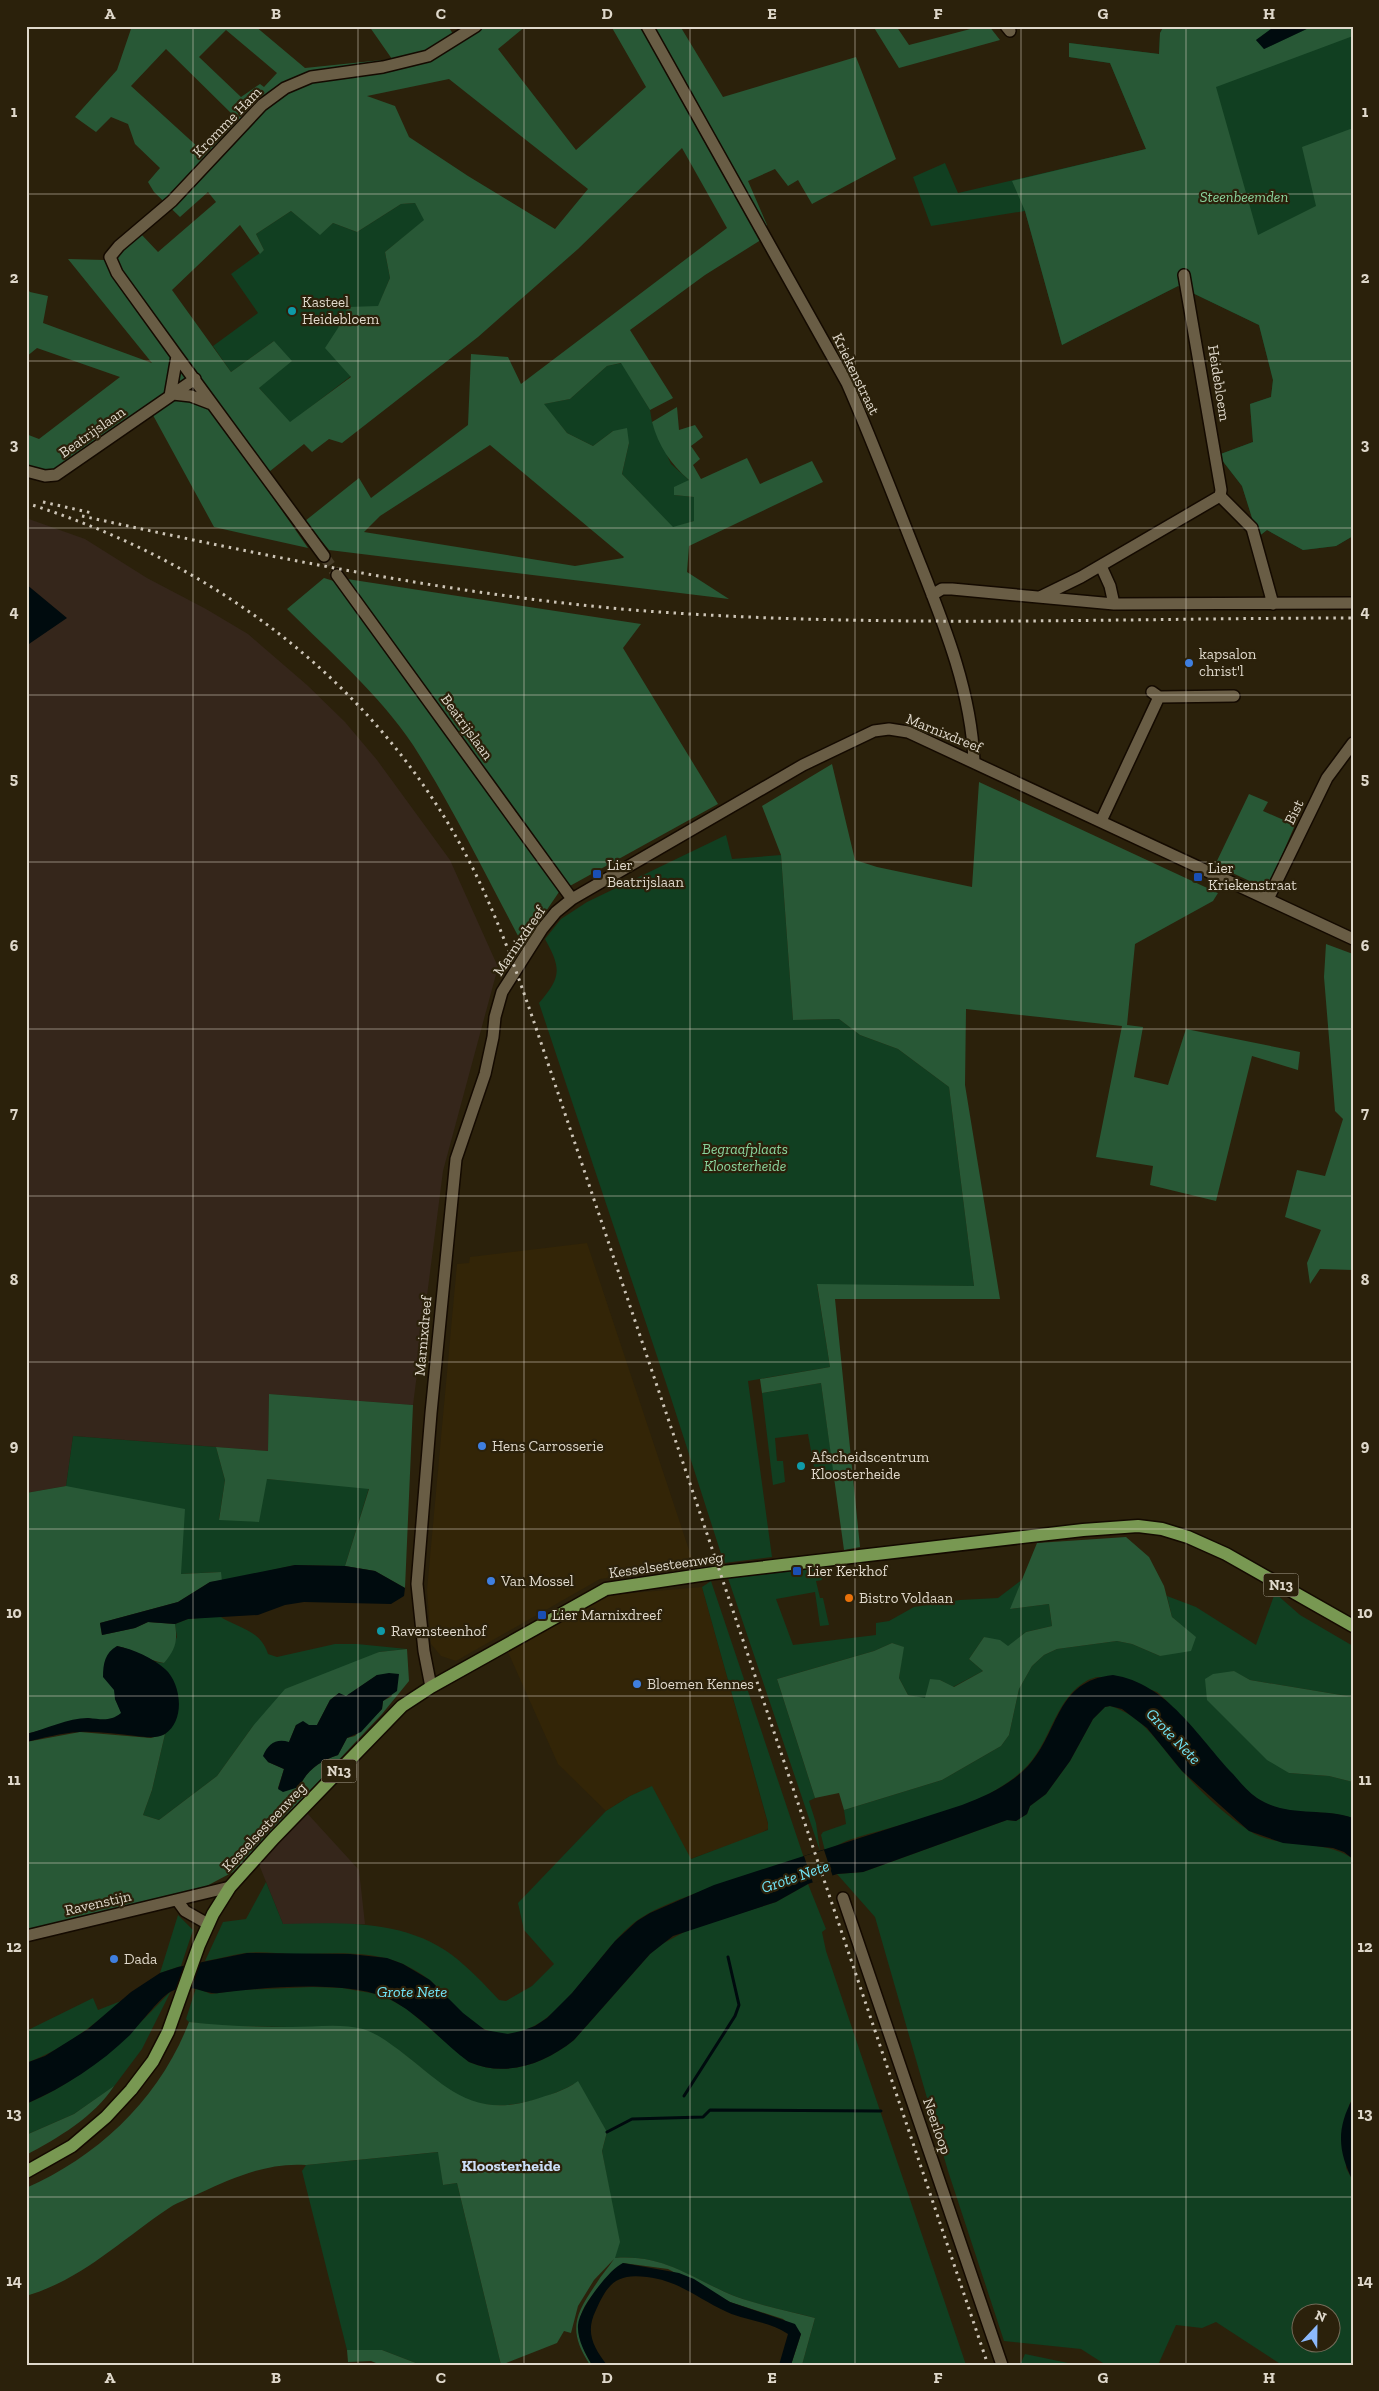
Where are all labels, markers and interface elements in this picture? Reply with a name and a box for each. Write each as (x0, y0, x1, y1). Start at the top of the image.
text: A (105, 4, 116, 23)
text: B (271, 4, 281, 23)
text: C (436, 4, 446, 23)
text: D (601, 4, 613, 23)
text: E (767, 4, 777, 23)
text: F (933, 4, 943, 23)
text: G (1098, 4, 1109, 23)
text: H (1263, 4, 1275, 23)
street label: Kromme Ham (189, 83, 265, 161)
text: 1 (11, 102, 18, 121)
text: 1 (1362, 102, 1369, 121)
park label: Steenbeemden (1200, 188, 1288, 206)
text: 2 (10, 268, 19, 287)
text: 2 (1361, 268, 1370, 287)
place label: Kasteel Heidebloem (302, 293, 379, 328)
marker: Kasteel Heidebloem (286, 305, 298, 317)
street label: Kriekenstraat (828, 330, 884, 418)
street label: Heidebloem (1204, 343, 1234, 423)
street label: Beatrijslaan (55, 402, 129, 461)
text: 3 (10, 435, 19, 454)
text: 3 (1361, 435, 1370, 454)
text: 4 (9, 602, 19, 621)
text: 4 (1360, 602, 1370, 621)
place label: kapsalon christ'l (1199, 645, 1257, 680)
marker: kapsalon christ'l (1183, 657, 1195, 669)
street label: Beatrijslaan (437, 691, 497, 764)
street label: Marnixdreef (903, 710, 986, 757)
text: 5 (10, 769, 18, 788)
text: 5 (1361, 769, 1369, 788)
street label: Bist (1280, 796, 1308, 827)
place label: Lier Beatrijslaan (607, 856, 684, 891)
place label: Lier Kriekenstraat (1208, 859, 1297, 894)
marker: Lier Beatrijslaan (591, 868, 603, 880)
marker: Lier Kriekenstraat (1192, 871, 1204, 883)
street label: Marnixdreef (489, 902, 550, 979)
text: 6 (10, 936, 19, 955)
text: 6 (1361, 936, 1370, 955)
text: 7 (10, 1103, 18, 1122)
text: 7 (1361, 1103, 1369, 1122)
park label: Begraafplaats Kloosterheide (702, 1140, 788, 1175)
text: 8 (10, 1270, 19, 1289)
text: 8 (1361, 1270, 1370, 1289)
street label: Marnixdreef (411, 1294, 436, 1377)
text: 9 (10, 1436, 19, 1455)
text: 9 (1361, 1436, 1370, 1455)
place label: Hens Carrosserie (492, 1437, 604, 1455)
marker: Hens Carrosserie (476, 1440, 488, 1452)
place label: Afscheidscentrum Kloosterheide (811, 1448, 929, 1483)
marker: Afscheidscentrum Kloosterheide (795, 1460, 807, 1472)
street label: Kesselsesteenweg (608, 1548, 724, 1582)
place label: Lier Kerkhof (807, 1562, 888, 1580)
marker: Lier Kerkhof (791, 1565, 803, 1577)
place label: Van Mossel (500, 1572, 574, 1590)
road number: N13 (1264, 1574, 1298, 1596)
marker: Van Mossel (485, 1575, 497, 1587)
place label: Bistro Voldaan (859, 1589, 953, 1607)
marker: Bistro Voldaan (843, 1592, 855, 1604)
text: 10 (6, 1603, 22, 1622)
text: 10 (1357, 1603, 1373, 1622)
place label: Lier Marnixdreef (552, 1606, 662, 1624)
marker: Lier Marnixdreef (536, 1609, 548, 1621)
place label: Ravensteenhof (391, 1622, 487, 1640)
marker: Ravensteenhof (375, 1625, 387, 1637)
place label: Bloemen Kennes (647, 1675, 754, 1693)
marker: Bloemen Kennes (631, 1678, 643, 1690)
water label: Grote Nete (1142, 1704, 1205, 1768)
road number: N13 (322, 1760, 356, 1782)
text: 11 (8, 1770, 21, 1789)
text: 11 (1359, 1770, 1372, 1789)
street label: Kesselsesteenweg (218, 1779, 310, 1875)
water label: Grote Nete (759, 1856, 832, 1897)
street label: Ravenstijn (63, 1887, 134, 1919)
text: 12 (6, 1937, 22, 1956)
text: 12 (1357, 1937, 1373, 1956)
place label: Dada (124, 1950, 157, 1968)
marker: Dada (108, 1953, 120, 1965)
water label: Grote Nete (377, 1982, 447, 2001)
street label: Neerloop (919, 2095, 955, 2157)
text: 13 (7, 2104, 22, 2123)
text: 13 (1358, 2104, 1373, 2123)
district label: Kloosterheide (461, 2156, 561, 2175)
text: 14 (6, 2271, 22, 2290)
text: 14 (1357, 2271, 1373, 2290)
north arrow (1292, 2304, 1342, 2354)
text: N (1313, 2307, 1329, 2326)
text: A (105, 2368, 116, 2387)
text: B (271, 2368, 281, 2387)
text: C (436, 2368, 446, 2387)
text: D (601, 2368, 613, 2387)
text: E (767, 2368, 777, 2387)
text: F (933, 2368, 943, 2387)
text: G (1098, 2368, 1109, 2387)
text: H (1263, 2368, 1275, 2387)

